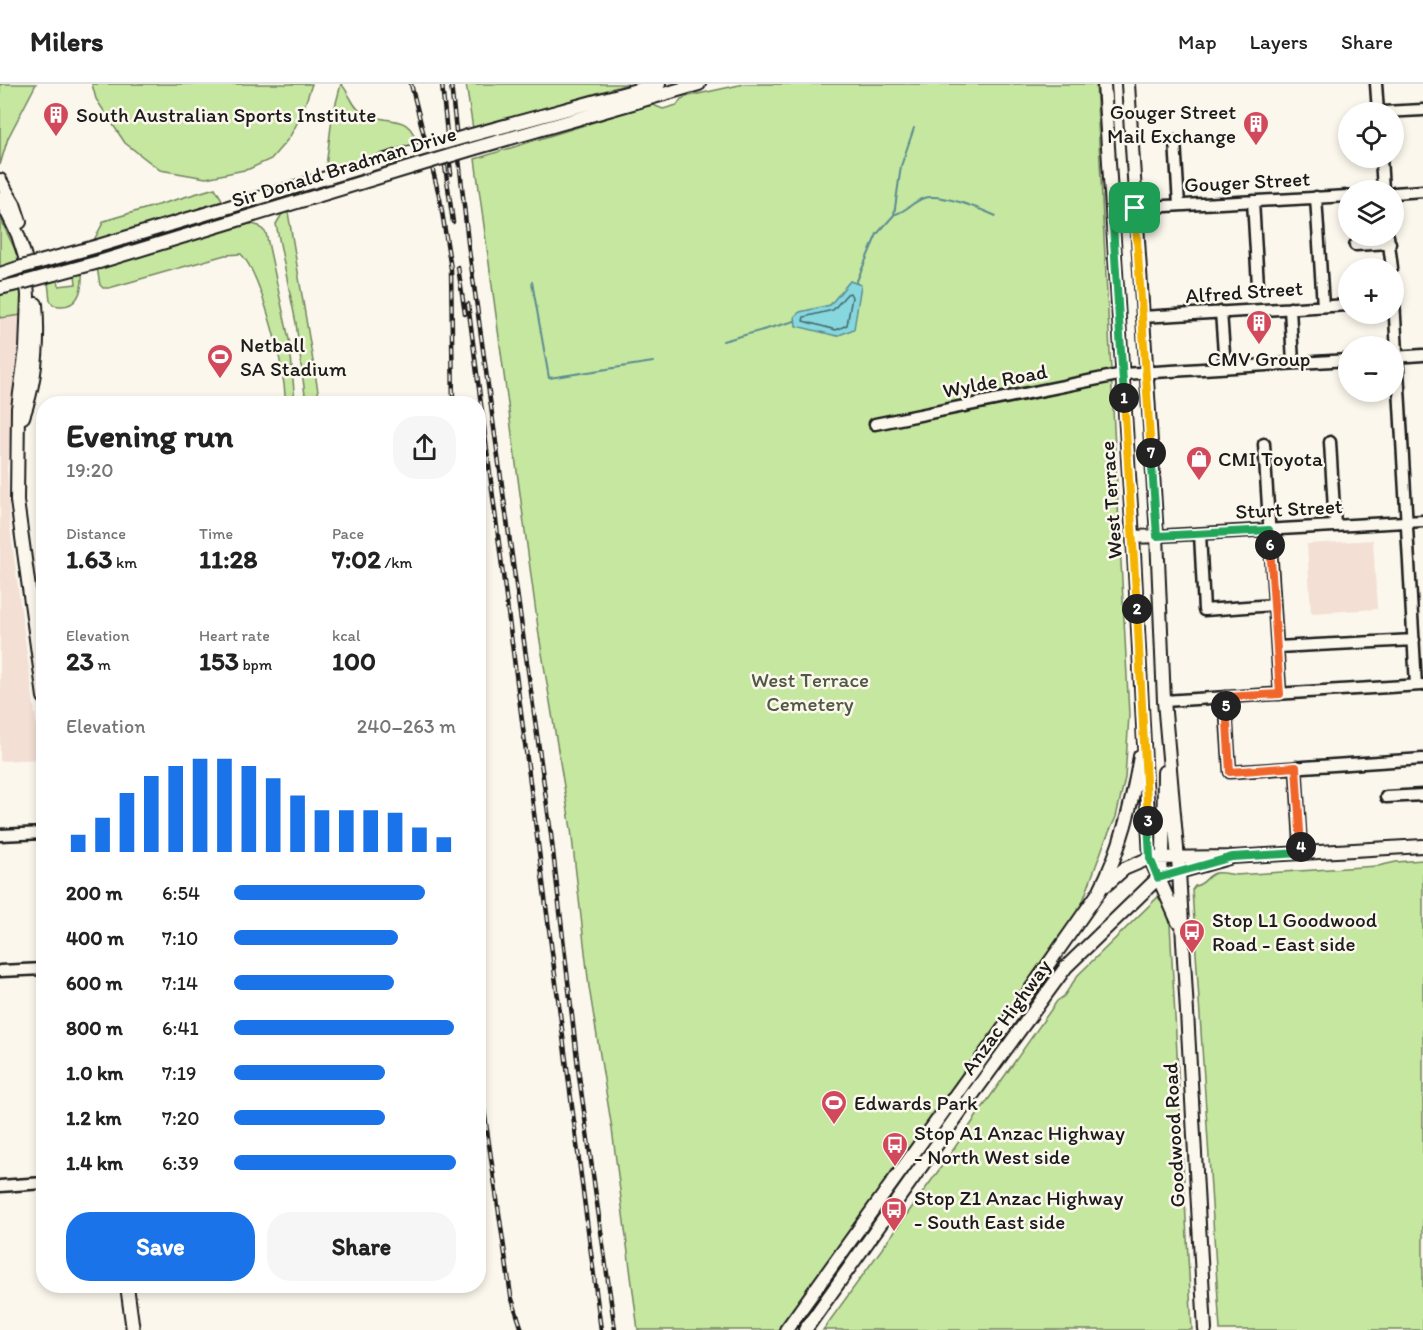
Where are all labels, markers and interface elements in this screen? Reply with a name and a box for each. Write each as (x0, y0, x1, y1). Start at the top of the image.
text: Milers (30, 24, 104, 58)
text: Map (1178, 29, 1217, 54)
text: Layers (1250, 29, 1308, 54)
text: Share (1341, 29, 1393, 54)
place label: Gouger Street Mail Exchange (1107, 99, 1236, 148)
building icon: South Australian Sports Institute (41, 100, 71, 138)
place label: South Australian Sports Institute (76, 102, 376, 127)
map controls (1338, 102, 1404, 402)
button: locate (1338, 102, 1404, 168)
building icon: Gouger Street Mail Exchange (1241, 109, 1271, 147)
street label: Sir Donald Bradman Drive (228, 120, 459, 213)
street label: Gouger Street (1183, 166, 1311, 197)
button: layers (1338, 180, 1404, 246)
pin (1109, 182, 1160, 233)
icon: arrive (1118, 191, 1151, 224)
button: + (1338, 258, 1404, 324)
street label: Alfred Street (1184, 275, 1304, 308)
building icon: CMV Group (1244, 308, 1274, 346)
place label: Netball SA Stadium (240, 332, 347, 381)
button: − (1338, 336, 1404, 402)
sports icon: Netball SA Stadium (205, 342, 235, 380)
place label: CMV Group (1208, 346, 1310, 371)
street label: Wylde Road (941, 358, 1050, 403)
pin: 1 (1109, 383, 1139, 413)
text: 1 (1120, 388, 1128, 407)
text: Evening run (66, 416, 233, 455)
button: share (393, 416, 456, 479)
pin: 7 (1136, 438, 1166, 468)
street label: West Terrace (1094, 440, 1127, 560)
text: 7 (1147, 443, 1155, 462)
shop icon: CMI Toyota (1184, 444, 1214, 482)
place label: CMI Toyota (1218, 446, 1323, 471)
text: 19:20 (66, 458, 113, 482)
street label: Sturt Street (1235, 493, 1343, 524)
text: Distance (66, 524, 126, 543)
text: Time (199, 524, 233, 543)
text: Pace (332, 524, 364, 543)
pin: 6 (1255, 530, 1285, 560)
text: 6 (1266, 535, 1274, 554)
text: 1.63 (66, 543, 112, 575)
text: 11:28 (199, 543, 257, 575)
text: 7:02 (332, 543, 381, 575)
text: km (112, 553, 137, 572)
text: /km (381, 553, 412, 572)
pin: 2 (1122, 594, 1152, 624)
text: 2 (1133, 599, 1141, 618)
text: Elevation (66, 626, 130, 645)
text: Heart rate (199, 626, 270, 645)
text: kcal (332, 626, 360, 645)
text: 23 (66, 645, 94, 677)
text: 153 (199, 645, 239, 677)
text: 100 (332, 645, 376, 677)
text: m (94, 655, 111, 674)
text: bpm (239, 655, 272, 674)
park label: West Terrace Cemetery (751, 667, 869, 716)
pin: 5 (1211, 691, 1241, 721)
text: 5 (1222, 696, 1230, 715)
text: Elevation (66, 714, 145, 738)
text: 240–263 m (357, 714, 456, 738)
pin: 3 (1133, 806, 1163, 836)
text: 3 (1144, 811, 1152, 830)
pin: 4 (1286, 832, 1316, 862)
text: 4 (1296, 837, 1306, 856)
text: 200 m (66, 881, 122, 905)
text: 6:54 (162, 881, 200, 905)
place label: Stop L1 Goodwood Road - East side (1212, 907, 1378, 956)
bus stop icon: Stop L1 Goodwood Road - East side (1177, 917, 1207, 955)
text: 400 m (66, 926, 124, 950)
text: 7:10 (162, 926, 198, 950)
street label: Anzac Highway (955, 954, 1056, 1079)
text: 600 m (66, 971, 123, 995)
text: 7:14 (162, 971, 198, 995)
text: 800 m (66, 1016, 123, 1040)
text: 6:41 (162, 1016, 199, 1040)
text: 1.0 km (66, 1061, 123, 1085)
text: 7:19 (162, 1061, 197, 1085)
street label: Goodwood Road (1157, 1061, 1190, 1208)
sports icon: Edwards Park (819, 1088, 849, 1126)
place label: Edwards Park (854, 1090, 978, 1115)
text: 1.2 km (66, 1106, 122, 1130)
text: 7:20 (162, 1106, 200, 1130)
place label: Stop A1 Anzac Highway - North West side (914, 1120, 1125, 1169)
bus stop icon: Stop A1 Anzac Highway - North West side (880, 1130, 910, 1168)
text: 1.4 km (66, 1151, 123, 1175)
text: 6:39 (162, 1151, 199, 1175)
place label: Stop Z1 Anzac Highway - South East side (914, 1185, 1123, 1234)
bus stop icon: Stop Z1 Anzac Highway - South East side (879, 1195, 909, 1233)
button: Save (66, 1212, 255, 1281)
button: Share (267, 1212, 456, 1281)

